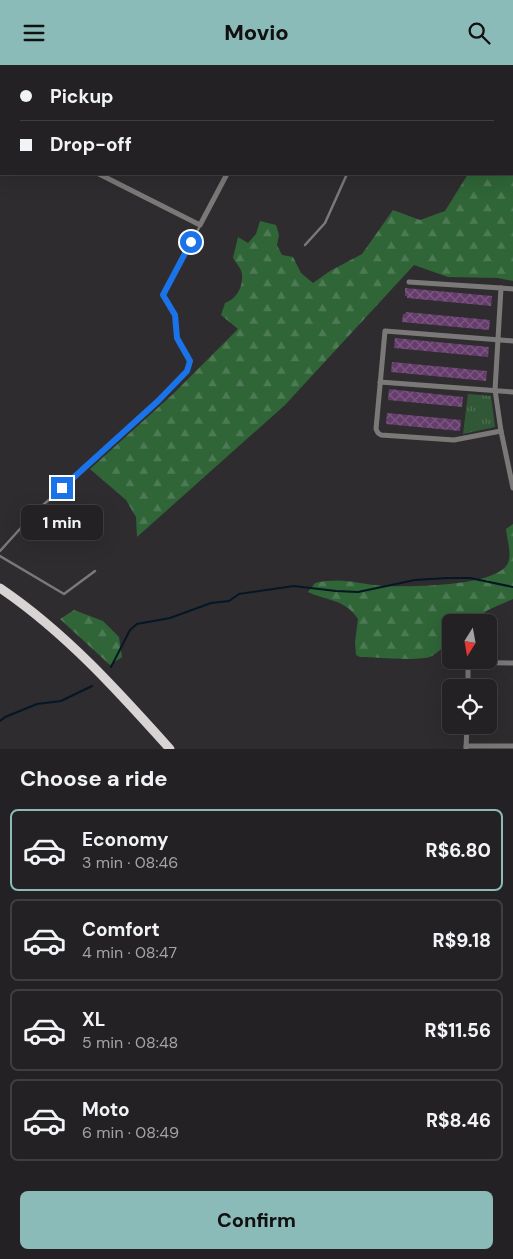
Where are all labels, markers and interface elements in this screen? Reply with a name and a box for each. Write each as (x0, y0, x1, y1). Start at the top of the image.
text: Movio (224, 18, 289, 47)
icon: menu (20, 19, 48, 47)
icon: search (465, 19, 493, 47)
text: Pickup (50, 84, 114, 109)
text: Drop-off (50, 132, 132, 157)
route start (180, 231, 202, 253)
route end (51, 477, 73, 499)
callout: 1 min (21, 505, 103, 541)
text: 1 min (42, 512, 82, 533)
north arrow (442, 614, 498, 669)
map controls (442, 614, 497, 734)
button: locate (442, 679, 497, 734)
text: Choose a ride (20, 764, 168, 793)
text: Economy (82, 827, 169, 852)
icon: car (22, 828, 67, 873)
text: R$6.80 (426, 838, 491, 863)
text: 3 min · 08:46 (82, 852, 178, 873)
text: Comfort (82, 917, 160, 942)
icon: car (22, 918, 67, 963)
text: R$9.18 (433, 928, 491, 953)
text: 4 min · 08:47 (82, 942, 177, 963)
text: XL (82, 1007, 105, 1032)
icon: car (22, 1008, 67, 1053)
text: R$11.56 (425, 1018, 491, 1043)
text: 5 min · 08:48 (82, 1032, 178, 1053)
text: Moto (82, 1097, 130, 1122)
icon: car (22, 1098, 67, 1143)
text: R$8.46 (426, 1108, 491, 1133)
text: 6 min · 08:49 (82, 1122, 179, 1143)
button: Confirm (20, 1191, 493, 1249)

